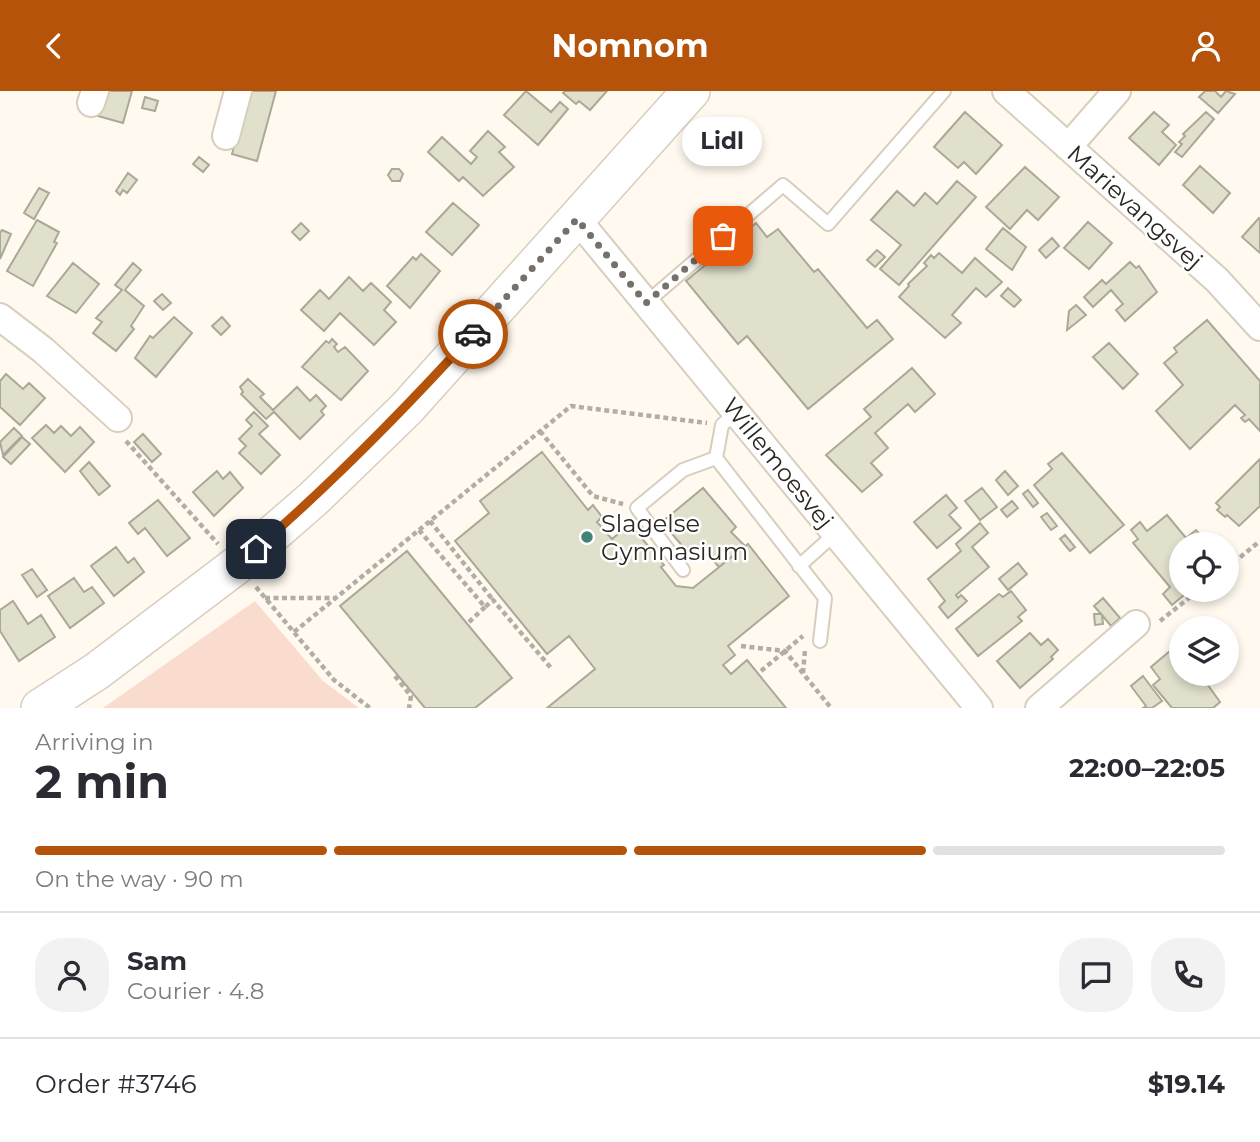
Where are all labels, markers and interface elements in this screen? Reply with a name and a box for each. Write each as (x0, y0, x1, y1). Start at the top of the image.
text: Nomnom (551, 26, 709, 65)
icon: back (35, 27, 73, 65)
icon: person (1187, 27, 1225, 65)
callout: Lidl (683, 117, 763, 166)
text: Lidl (700, 127, 744, 155)
street label: Marievangsvej (1062, 139, 1208, 275)
pin (693, 206, 753, 266)
icon: bag (704, 217, 742, 255)
courier (438, 299, 508, 369)
icon: car (454, 315, 492, 353)
street label: Willemoesvej (716, 392, 840, 534)
place label: Slagelse Gymnasium (601, 509, 748, 566)
pin (226, 519, 286, 579)
marker: Slagelse Gymnasium (579, 529, 595, 545)
icon: home (237, 530, 275, 568)
map controls (1169, 532, 1239, 686)
button: locate (1169, 532, 1239, 602)
button: layers (1169, 616, 1239, 686)
text: Arriving in (35, 728, 154, 756)
text: 22:00–22:05 (1069, 752, 1225, 784)
text: 2 min (35, 753, 169, 810)
text: On the way · 90 m (35, 865, 244, 893)
button: person (35, 938, 109, 1012)
button: chat (1059, 938, 1133, 1012)
button: phone (1151, 938, 1225, 1012)
text: Sam (127, 945, 187, 977)
text: Courier · 4.8 (127, 977, 264, 1005)
text: Order #3746 (35, 1068, 197, 1100)
text: $19.14 (1148, 1068, 1225, 1100)

